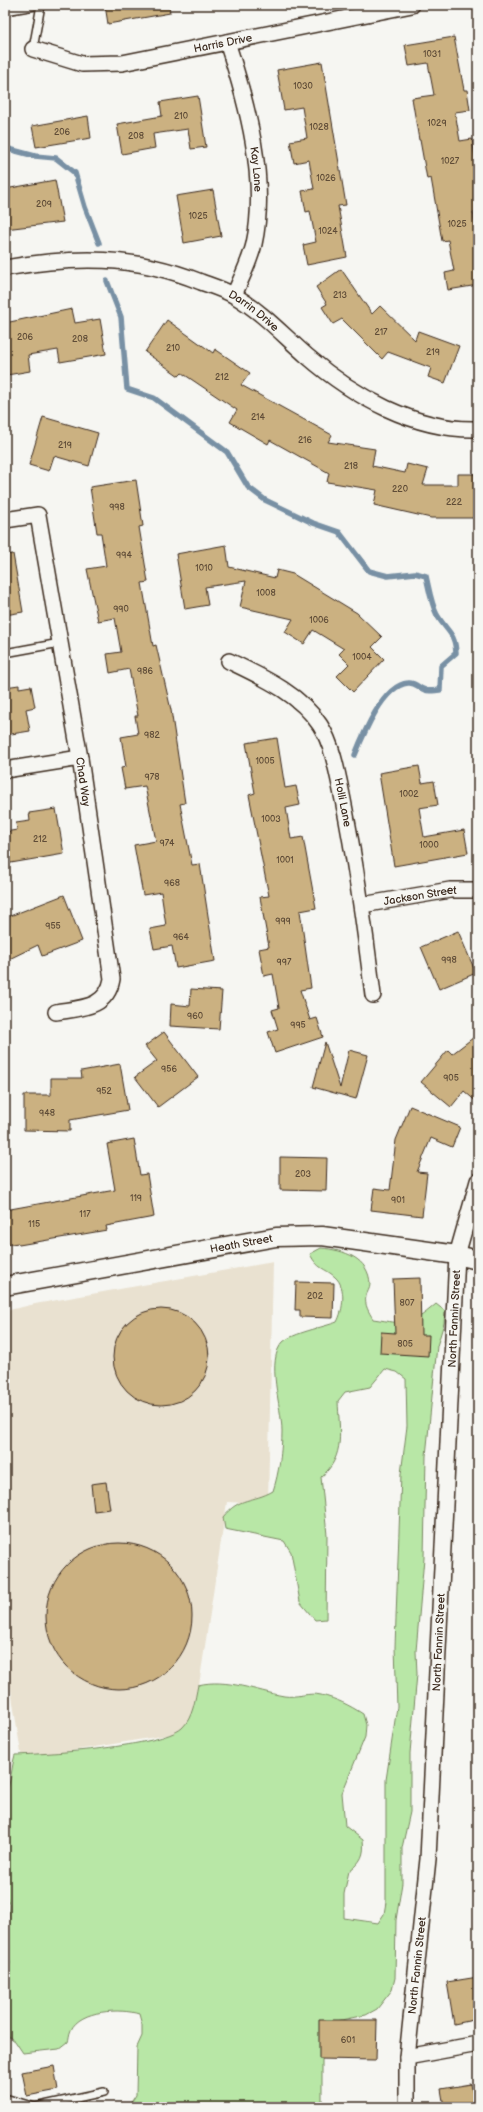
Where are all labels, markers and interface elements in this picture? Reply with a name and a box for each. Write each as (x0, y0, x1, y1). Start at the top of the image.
street label: Harris Drive (192, 31, 254, 55)
house number: 1031 (423, 49, 441, 60)
house number: 1030 (293, 81, 313, 92)
house number: 210 (174, 111, 188, 122)
house number: 1029 (427, 118, 447, 129)
house number: 1028 (309, 122, 329, 133)
house number: 206 (54, 127, 71, 138)
house number: 208 (128, 131, 144, 142)
street label: Kay Lane (248, 146, 265, 193)
house number: 1027 (441, 156, 460, 167)
house number: 1026 (316, 173, 336, 184)
house number: 209 (36, 199, 52, 210)
house number: 1025 (188, 211, 208, 222)
house number: 1025 (447, 219, 467, 230)
house number: 1024 (318, 226, 338, 237)
street label: Darrin Drive (227, 287, 282, 334)
house number: 213 (333, 290, 348, 301)
house number: 217 (374, 327, 388, 338)
house number: 206 (17, 332, 34, 343)
house number: 208 (72, 334, 88, 345)
house number: 210 (166, 343, 180, 354)
house number: 219 (426, 347, 440, 358)
house number: 212 (215, 372, 230, 383)
house number: 214 (251, 412, 266, 423)
house number: 216 (298, 435, 313, 446)
house number: 219 (58, 440, 72, 451)
house number: 218 (344, 461, 358, 472)
house number: 220 (392, 484, 408, 495)
house number: 222 (446, 497, 463, 508)
house number: 998 (109, 502, 125, 513)
house number: 994 (116, 550, 132, 561)
house number: 1010 (195, 563, 213, 574)
house number: 1008 (256, 588, 276, 599)
house number: 990 (113, 604, 129, 615)
house number: 1006 (309, 615, 329, 626)
house number: 1004 (352, 652, 372, 663)
house number: 986 (137, 666, 153, 677)
house number: 982 (144, 730, 161, 741)
street label: Chad Way (73, 756, 93, 807)
house number: 1005 (255, 756, 275, 767)
house number: 978 (145, 772, 159, 783)
street label: Holli Lane (332, 777, 355, 828)
house number: 1002 (399, 789, 419, 800)
house number: 1003 (261, 814, 281, 825)
house number: 212 (33, 834, 48, 845)
house number: 974 (159, 838, 175, 849)
house number: 1000 (419, 840, 439, 851)
house number: 1001 (276, 855, 294, 866)
house number: 968 (164, 878, 180, 889)
street label: Jackson Street (383, 884, 457, 908)
house number: 999 (275, 916, 291, 927)
house number: 955 (45, 921, 61, 932)
house number: 964 (173, 932, 190, 943)
house number: 998 (441, 955, 457, 966)
house number: 997 (277, 957, 292, 968)
house number: 960 (187, 1011, 203, 1022)
house number: 995 (290, 1020, 306, 1031)
house number: 956 (161, 1064, 177, 1075)
house number: 905 (443, 1073, 459, 1084)
house number: 952 (96, 1086, 113, 1097)
house number: 948 (39, 1108, 55, 1119)
house number: 203 (295, 1169, 312, 1180)
house number: 119 (130, 1193, 142, 1204)
house number: 901 (391, 1195, 405, 1206)
house number: 117 (79, 1209, 91, 1220)
house number: 115 (28, 1219, 40, 1230)
street label: Heath Street (209, 1231, 274, 1255)
street label: North Fannin Street (445, 1269, 463, 1368)
house number: 202 (307, 1291, 324, 1302)
house number: 807 (400, 1298, 415, 1309)
house number: 805 (397, 1339, 413, 1350)
street label: North Fannin Street (430, 1593, 447, 1692)
street label: North Fannin Street (405, 1916, 428, 2015)
house number: 601 (341, 2035, 355, 2046)

